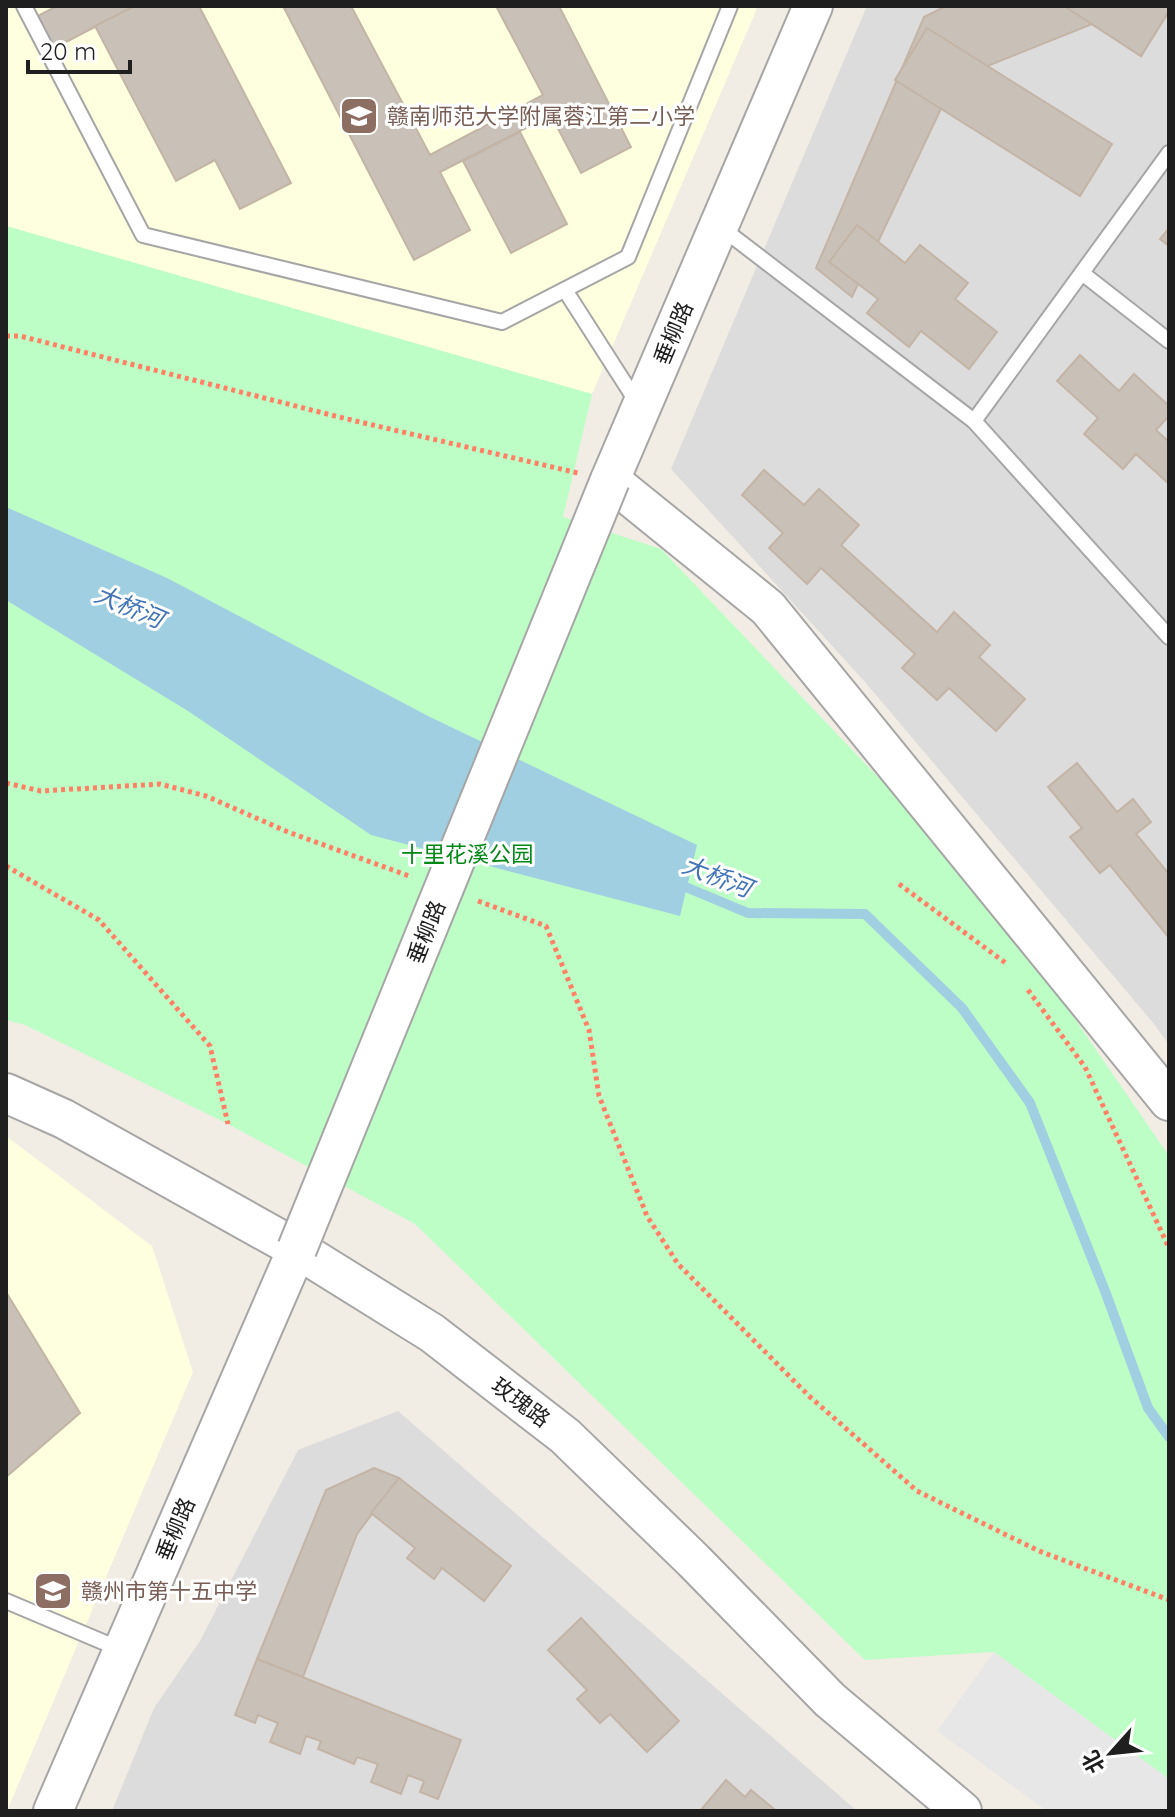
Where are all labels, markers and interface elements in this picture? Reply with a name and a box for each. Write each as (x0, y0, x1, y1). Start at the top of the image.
scale bar (28, 24, 130, 74)
text: 20 m (40, 36, 96, 66)
school or university icon: 赣南师范大学附属蓉江第二小学 (338, 95, 380, 137)
place label: 赣南师范大学附属蓉江第二小学 (387, 102, 695, 130)
street label: 垂柳路 (647, 297, 699, 369)
water label: 大桥河 (90, 578, 172, 636)
park label: 十里花溪公园 (401, 840, 533, 868)
water label: 大桥河 (678, 849, 760, 904)
street label: 垂柳路 (401, 896, 451, 968)
street label: 玫瑰路 (486, 1371, 556, 1433)
street label: 垂柳路 (149, 1493, 201, 1565)
school or university icon: 赣州市第十五中学 (32, 1570, 74, 1612)
place label: 赣州市第十五中学 (81, 1577, 257, 1605)
north arrow (1071, 1713, 1151, 1793)
text: 北 (1076, 1746, 1111, 1778)

